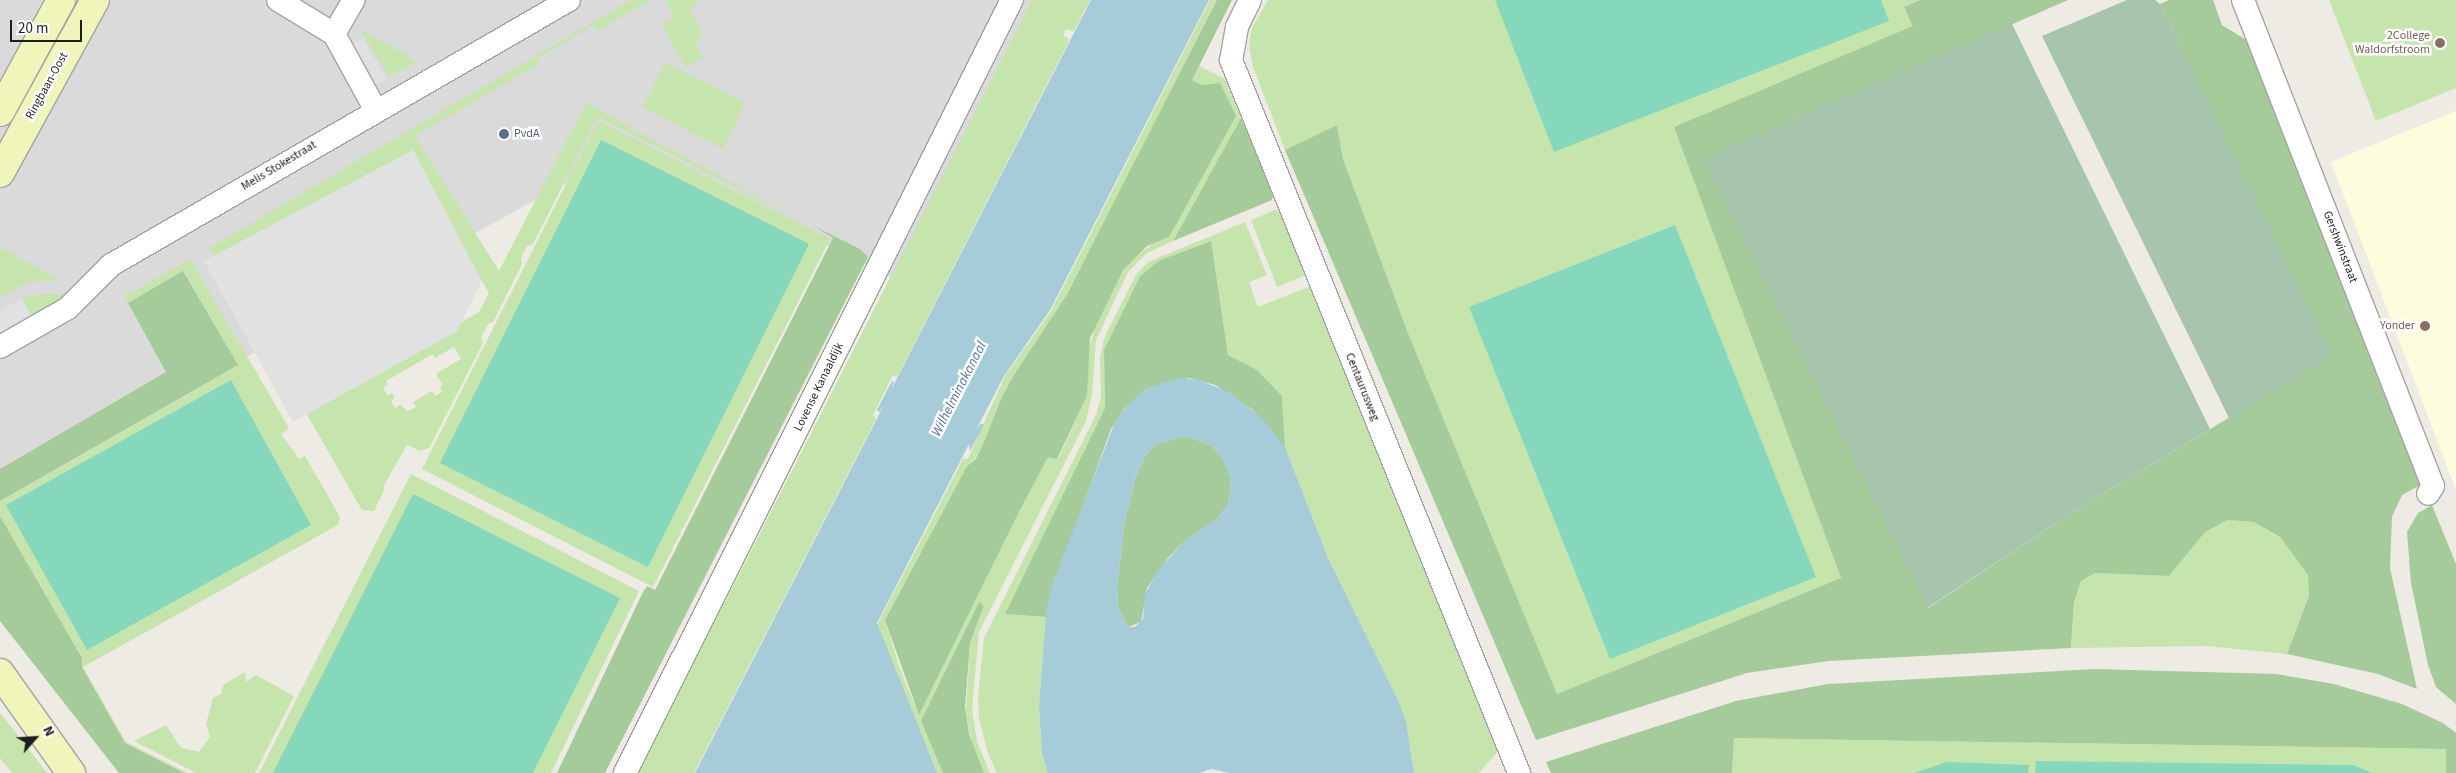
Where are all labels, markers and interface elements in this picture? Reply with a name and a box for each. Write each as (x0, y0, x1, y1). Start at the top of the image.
scale bar (12, 10, 85, 42)
text: 20 m (18, 18, 48, 39)
place label: 2College Waldorfstroom (2355, 29, 2430, 57)
marker: 2College Waldorfstroom (2434, 37, 2446, 49)
street label: Ringbaan-Oost (23, 50, 71, 122)
place label: PvdA (514, 127, 540, 141)
marker: PvdA (498, 128, 510, 140)
street label: Melis Stokestraat (239, 138, 319, 194)
street label: Gershwinstraat (2320, 209, 2360, 285)
place label: Yonder (2380, 319, 2415, 333)
marker: Yonder (2419, 320, 2431, 332)
water label: Wilhelminakanaal (928, 339, 990, 439)
street label: Lovense Kanaaldijk (791, 340, 847, 434)
street label: Centaurusweg (1342, 351, 1382, 423)
north arrow (10, 713, 60, 763)
text: N (37, 723, 60, 740)

